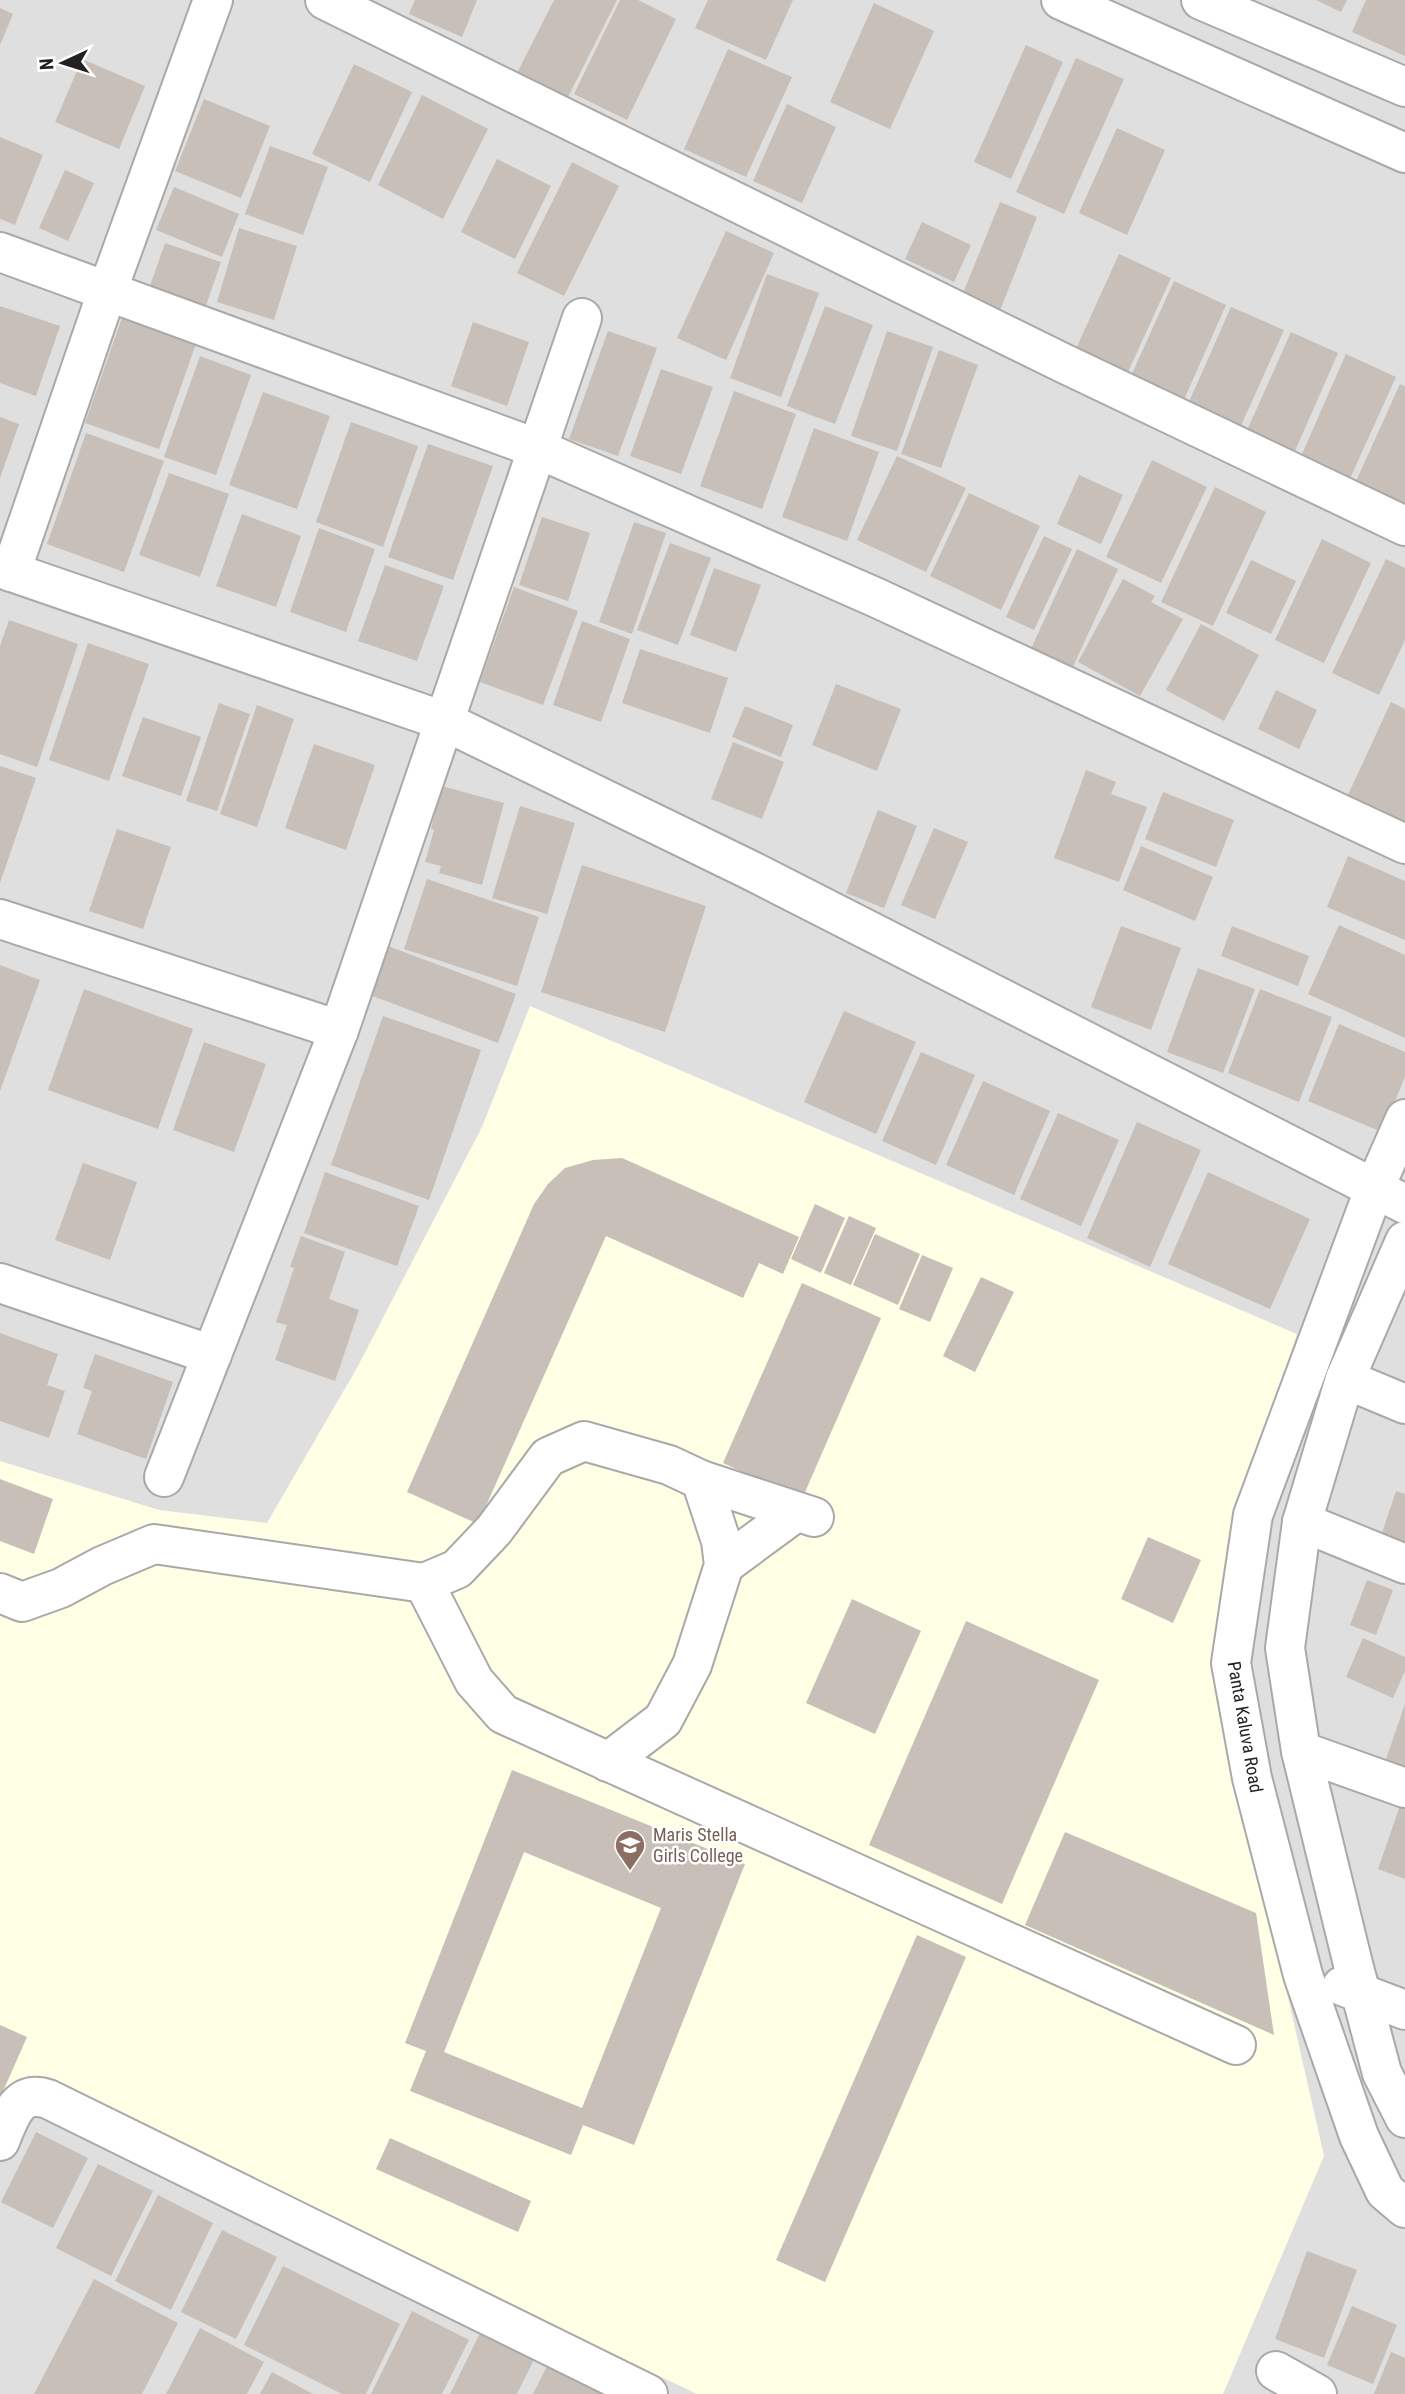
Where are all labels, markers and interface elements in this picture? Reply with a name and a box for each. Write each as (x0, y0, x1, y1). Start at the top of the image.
north arrow (28, 28, 98, 98)
text: N (35, 58, 58, 71)
street label: Panta Kaluva Road (1224, 1660, 1267, 1794)
place label: Maris Stella Girls College (653, 1824, 743, 1866)
school or university icon: Maris Stella Girls College (613, 1828, 647, 1872)

